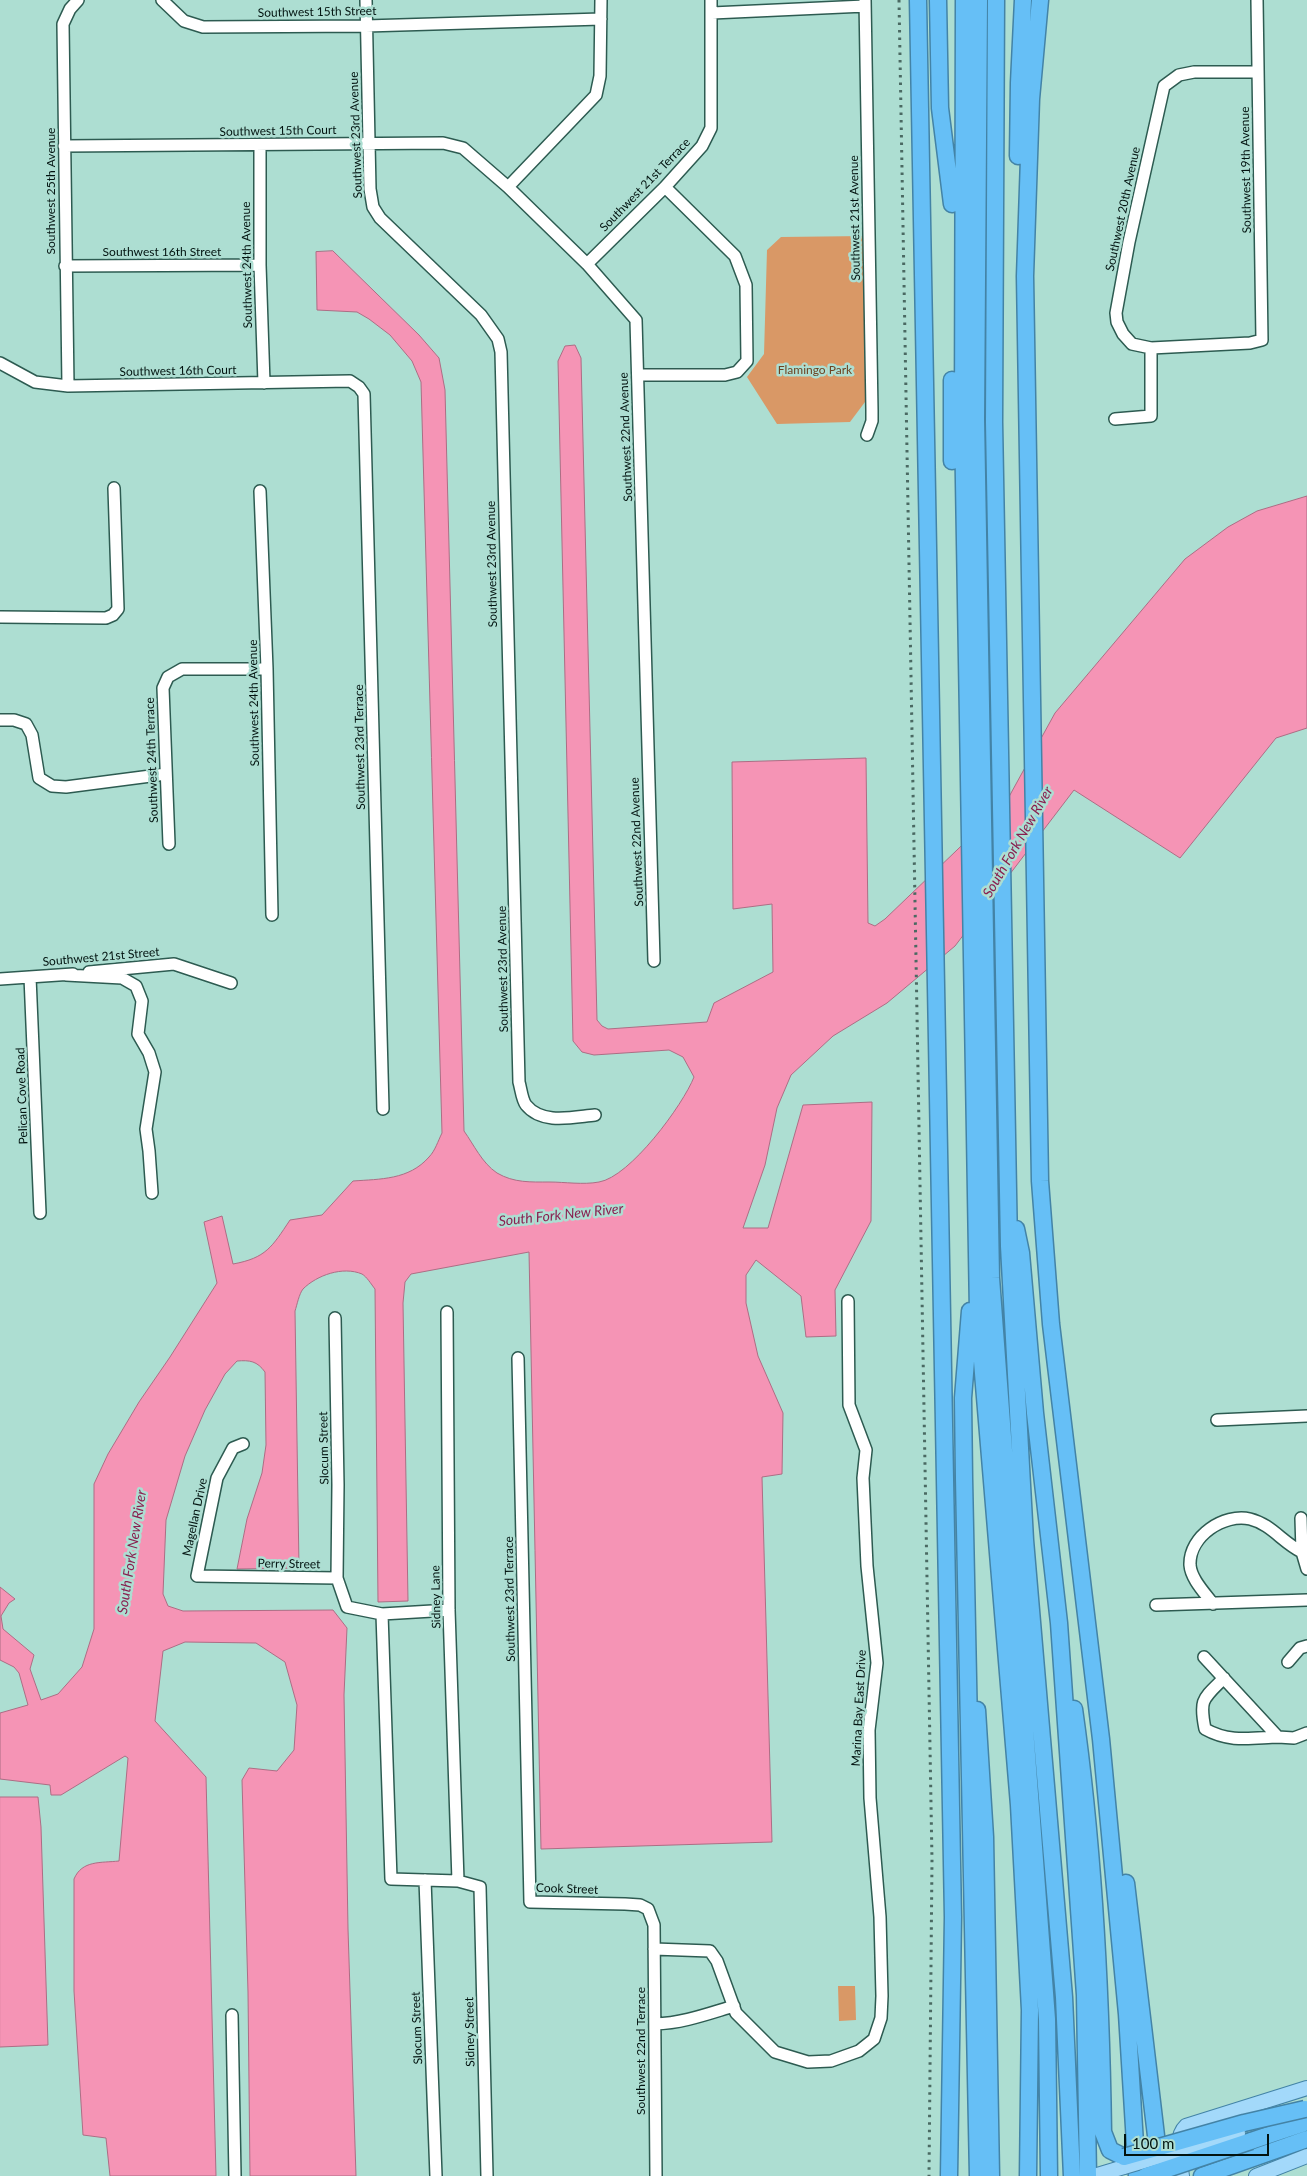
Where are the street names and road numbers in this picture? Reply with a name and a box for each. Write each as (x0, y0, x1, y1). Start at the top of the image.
street label: Southwest 15th Street (257, 4, 377, 20)
street label: Southwest 23rd Avenue (347, 71, 365, 199)
street label: Southwest 19th Avenue (1238, 106, 1254, 234)
street label: Southwest 15th Court (219, 123, 337, 139)
street label: Southwest 25th Avenue (44, 128, 58, 254)
street label: Southwest 21st Terrace (597, 135, 693, 235)
street label: Southwest 20th Avenue (1103, 145, 1143, 273)
street label: Southwest 21st Avenue (847, 155, 863, 281)
street label: Southwest 24th Avenue (239, 201, 255, 329)
street label: Southwest 16th Street (103, 245, 221, 259)
street label: Southwest 16th Court (119, 363, 237, 379)
street label: Southwest 22nd Avenue (617, 372, 635, 502)
street label: Southwest 23rd Avenue (484, 501, 500, 627)
street label: Southwest 24th Avenue (246, 639, 262, 767)
street label: Southwest 23rd Terrace (352, 684, 368, 810)
street label: Southwest 24th Terrace (143, 697, 161, 823)
street label: Southwest 22nd Avenue (628, 777, 646, 907)
street label: Southwest 23rd Avenue (495, 906, 511, 1032)
street label: Southwest 21st Street (42, 945, 160, 969)
street label: Pelican Cove Road (13, 1047, 31, 1145)
street label: Slocum Street (316, 1411, 332, 1485)
street label: Magellan Drive (180, 1477, 210, 1557)
street label: Southwest 23rd Terrace (502, 1536, 518, 1662)
street label: Perry Street (257, 1556, 321, 1572)
street label: Sidney Lane (428, 1565, 444, 1629)
street label: Marina Bay East Drive (849, 1649, 869, 1767)
street label: Cook Street (536, 1881, 598, 1897)
street label: Southwest 22nd Terrace (634, 1987, 648, 2115)
street label: Slocum Street (409, 1991, 425, 2065)
street label: Sidney Street (462, 1997, 478, 2067)

